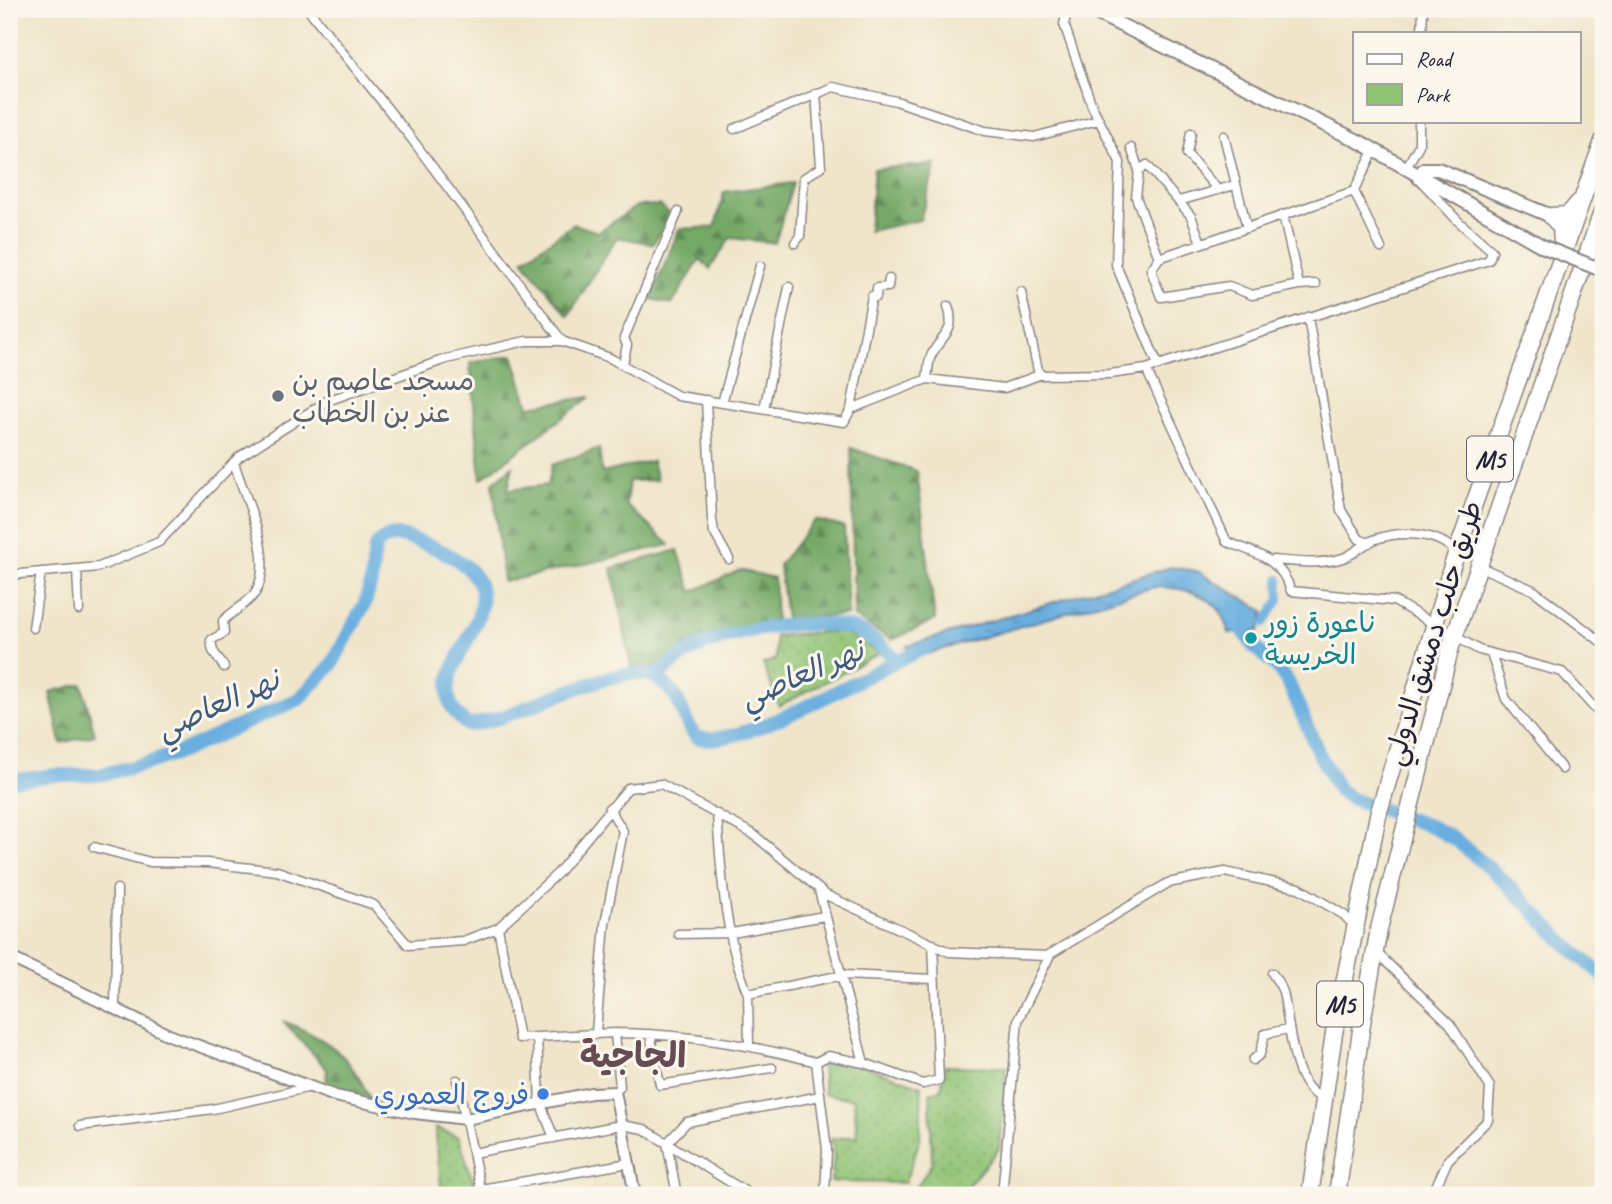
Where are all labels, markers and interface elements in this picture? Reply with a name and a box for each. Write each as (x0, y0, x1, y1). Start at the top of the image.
legend (1353, 32, 1580, 122)
text: Road (1416, 46, 1455, 72)
text: Park (1416, 82, 1451, 108)
place label: مسجد عاصم بن عنر بن الخطاب (292, 363, 474, 430)
marker: مسجد عاصم بن عنر بن الخطاب (270, 388, 286, 404)
road number: M5 (1467, 436, 1513, 481)
street label: طريق حلب دمشق الدولي (1376, 496, 1497, 772)
place label: ناعورة زور الخريسة (1263, 605, 1377, 672)
water label: نهر العاصي (734, 630, 875, 723)
marker: ناعورة زور الخريسة (1243, 630, 1259, 646)
water label: نهر العاصي (151, 659, 291, 754)
road number: M5 (1317, 981, 1363, 1026)
district label: الجاجية (580, 1033, 686, 1078)
place label: فروج العموري (374, 1077, 529, 1115)
marker: فروج العموري (535, 1086, 551, 1102)

